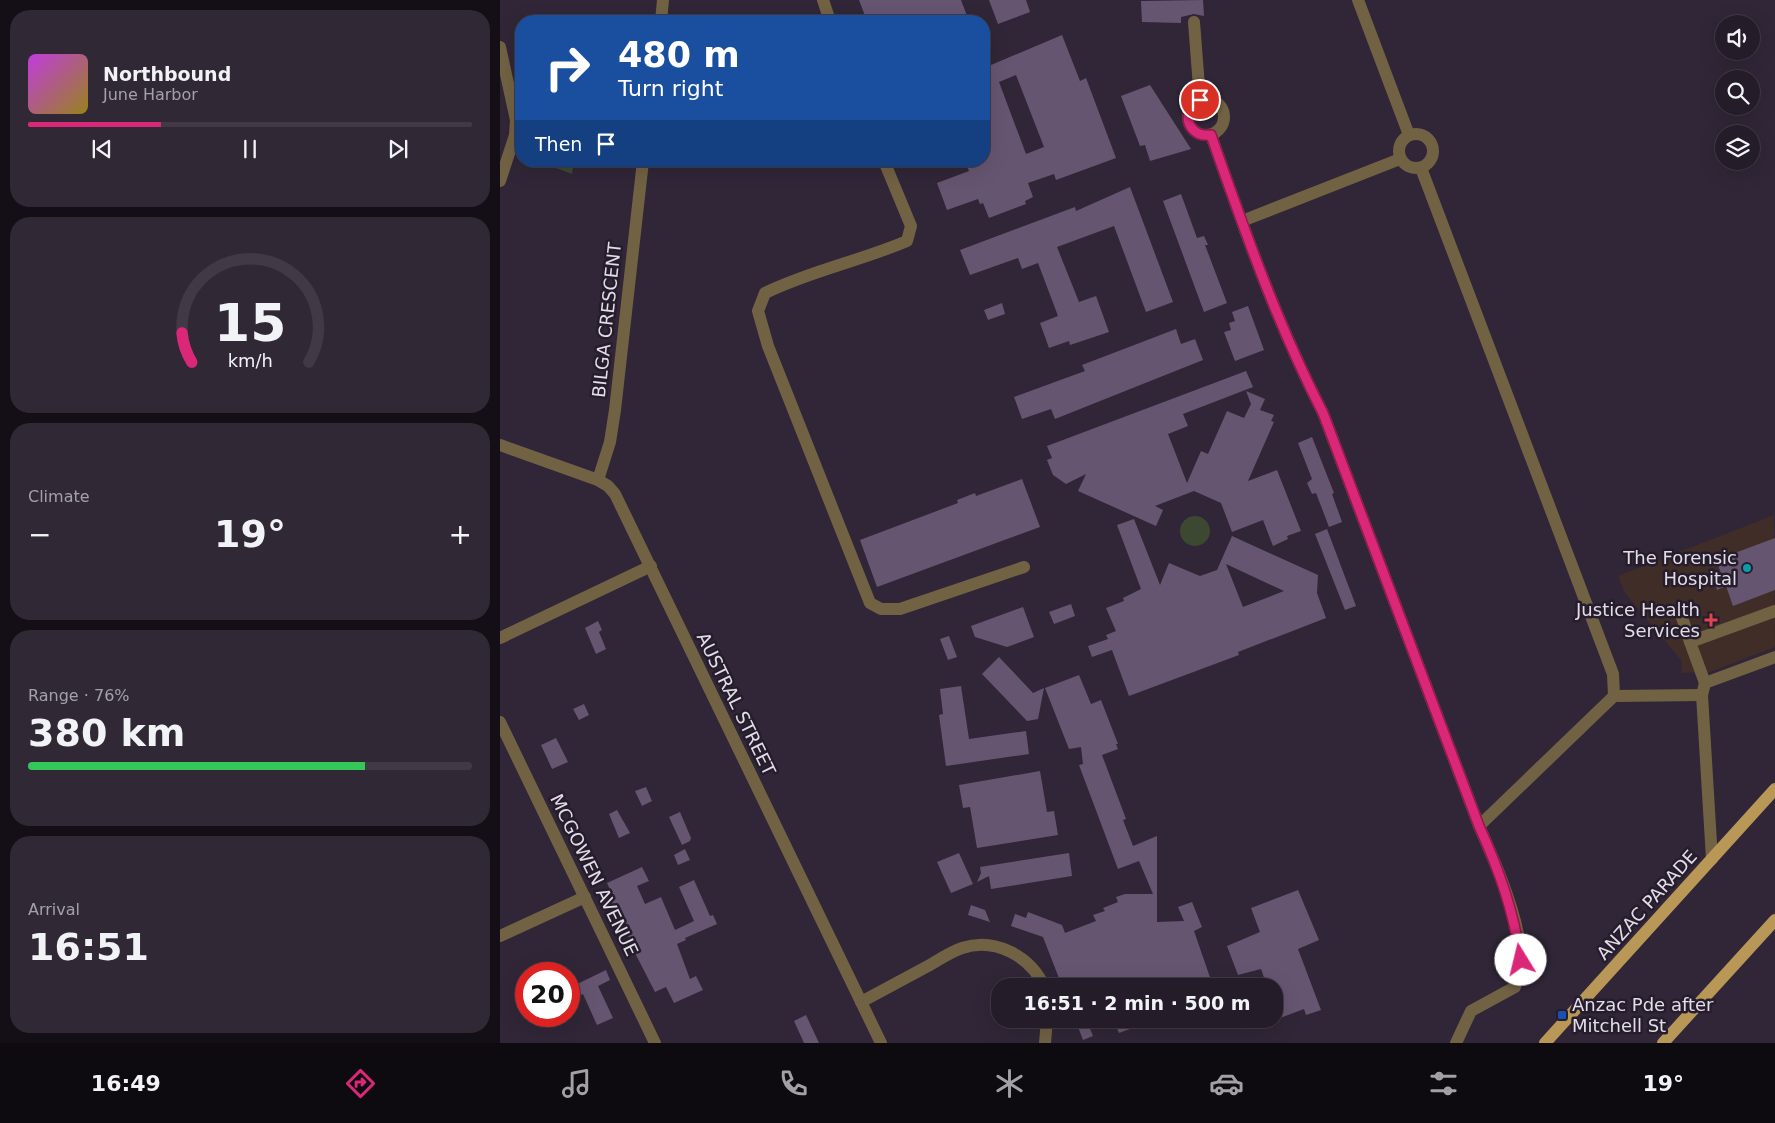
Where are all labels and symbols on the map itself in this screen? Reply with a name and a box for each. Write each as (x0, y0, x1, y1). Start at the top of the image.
pin (1179, 79, 1221, 121)
street label: BILGA CRESCENT (588, 240, 625, 399)
place label: The Forensic Hospital (1622, 547, 1737, 589)
marker: The Forensic Hospital (1741, 562, 1753, 574)
place label: Justice Health Services (1575, 599, 1700, 641)
marker: Justice Health Services (1704, 613, 1718, 627)
street label: AUSTRAL STREET (693, 629, 781, 780)
street label: MCGOWEN AVENUE (546, 790, 643, 959)
street label: ANZAC PARADE (1592, 846, 1701, 964)
position arrow (1494, 933, 1546, 985)
speed limit sign: 20 (515, 962, 580, 1027)
place label: Anzac Pde after Mitchell St (1572, 994, 1714, 1036)
marker: Anzac Pde after Mitchell St (1556, 1009, 1568, 1021)

